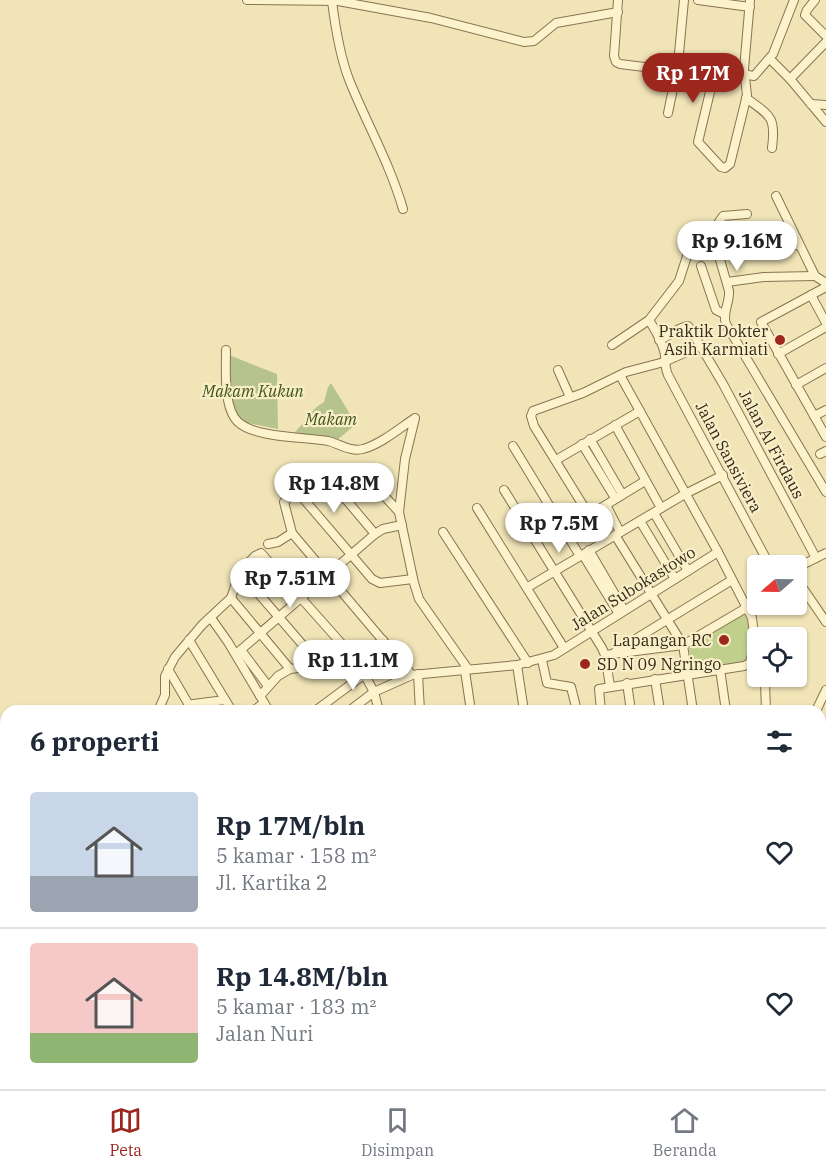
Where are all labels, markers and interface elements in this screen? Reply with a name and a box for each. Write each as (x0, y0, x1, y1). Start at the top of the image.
pin: Rp 17M (644, 53, 742, 104)
text: Rp 17M (656, 59, 730, 86)
pin: Rp 9.16M (675, 221, 799, 272)
text: Rp 9.16M (691, 227, 783, 254)
place label: Praktik Dokter Asih Karmiati (659, 321, 768, 359)
marker: Praktik Dokter Asih Karmiati (773, 333, 787, 347)
park label: Makam Kukun (201, 381, 304, 401)
street label: Jalan Al Firdaus (735, 386, 809, 502)
street label: Jalan Sansiviera (691, 398, 767, 516)
park label: Makam (304, 409, 358, 429)
pin: Rp 14.8M (272, 463, 396, 514)
text: Rp 14.8M (288, 469, 380, 496)
pin: Rp 7.5M (504, 503, 614, 554)
text: Rp 7.5M (519, 509, 599, 536)
street label: Jalan Subokastowo (567, 542, 699, 634)
north arrow (747, 555, 807, 615)
map controls (747, 555, 807, 687)
pin: Rp 7.51M (228, 558, 352, 609)
text: Rp 7.51M (244, 564, 336, 591)
button: locate (747, 627, 807, 687)
place label: Lapangan RC (613, 630, 712, 650)
marker: Lapangan RC (717, 633, 731, 647)
pin: Rp 11.1M (291, 640, 415, 691)
text: Rp 11.1M (307, 646, 399, 673)
place label: SD N 09 Ngringo (597, 654, 721, 674)
marker: SD N 09 Ngringo (578, 657, 592, 671)
text: 6 properti (30, 724, 159, 758)
icon: filters (763, 725, 796, 758)
text: Rp 17M/bln (216, 808, 365, 842)
icon: home (78, 816, 150, 888)
icon: heart (763, 836, 796, 869)
text: 5 kamar · 158 m² (216, 842, 376, 869)
text: Jl. Kartika 2 (216, 869, 328, 896)
text: Rp 14.8M/bln (216, 959, 388, 993)
icon: home (78, 967, 150, 1039)
icon: heart (763, 987, 796, 1020)
text: 5 kamar · 183 m² (216, 993, 376, 1020)
text: Jalan Nuri (216, 1020, 313, 1047)
tab: Peta (109, 1104, 142, 1160)
tab: Disimpan (361, 1104, 434, 1160)
tab: Beranda (653, 1104, 717, 1160)

